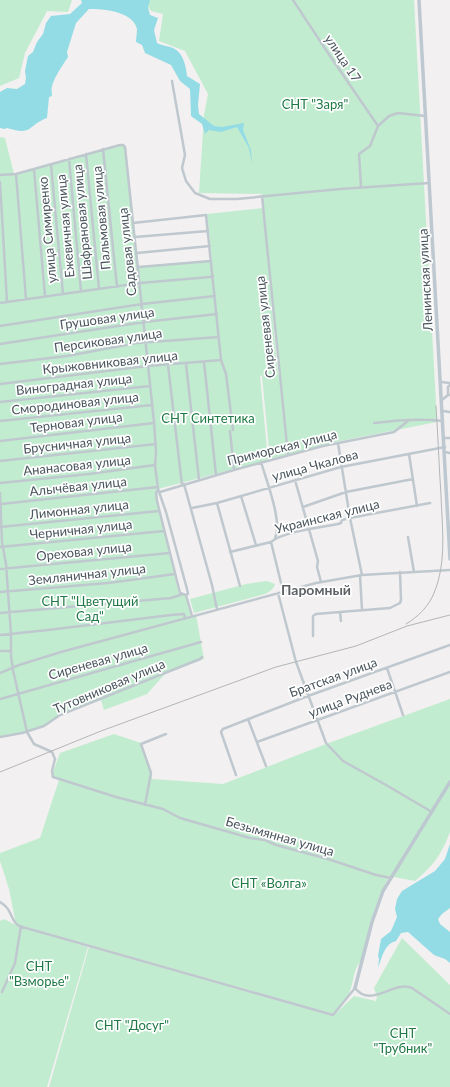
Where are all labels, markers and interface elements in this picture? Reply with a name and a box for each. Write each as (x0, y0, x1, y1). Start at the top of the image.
street label: улица 17 (321, 31, 365, 85)
park label: СНТ "Заря" (282, 96, 348, 112)
street label: Шафрановая улица (69, 164, 95, 280)
street label: Пальмовая улица (88, 165, 114, 271)
street label: Ежевичная улица (52, 173, 78, 279)
street label: улица Симиренко (34, 176, 60, 284)
street label: Садовая улица (114, 207, 140, 297)
street label: Ленинская улица (414, 228, 436, 333)
street label: Сиреневая улица (252, 275, 278, 379)
street label: Грушовая улица (59, 303, 155, 333)
street label: Персиковая улица (53, 324, 163, 356)
street label: Крыжовниковая улица (42, 347, 178, 377)
street label: Виноградная улица (15, 370, 133, 398)
street label: Смородиновая улица (11, 388, 139, 418)
street label: Терновая улица (29, 408, 123, 436)
park label: СНТ Синтетика (161, 410, 255, 426)
street label: Приморская улица (225, 426, 339, 468)
street label: Брусничная улица (22, 429, 132, 457)
street label: улица Чкалова (270, 446, 360, 484)
street label: Ананасовая улица (22, 451, 132, 479)
street label: Алычёвая улица (29, 473, 127, 499)
street label: Украинская улица (273, 495, 381, 537)
street label: Лимонная улица (28, 496, 129, 522)
street label: Черничная улица (29, 516, 133, 542)
street label: Ореховая улица (35, 538, 133, 564)
street label: Земляничная улица (28, 560, 146, 588)
district label: Паромный (281, 581, 351, 598)
park label: СНТ "Цветущий Сад" (41, 593, 139, 624)
street label: Сиреневая улица (46, 639, 150, 683)
street label: Братская улица (287, 654, 379, 700)
street label: Тутовниковая улица (51, 655, 167, 717)
street label: улица Руднева (306, 675, 394, 721)
street label: Безымянная улица (224, 813, 336, 859)
park label: СНТ «Волга» (231, 875, 307, 891)
park label: СНТ "Взморье" (9, 958, 69, 989)
park label: СНТ "Досуг" (95, 1017, 169, 1033)
park label: СНТ "Трубник" (374, 1025, 432, 1056)

